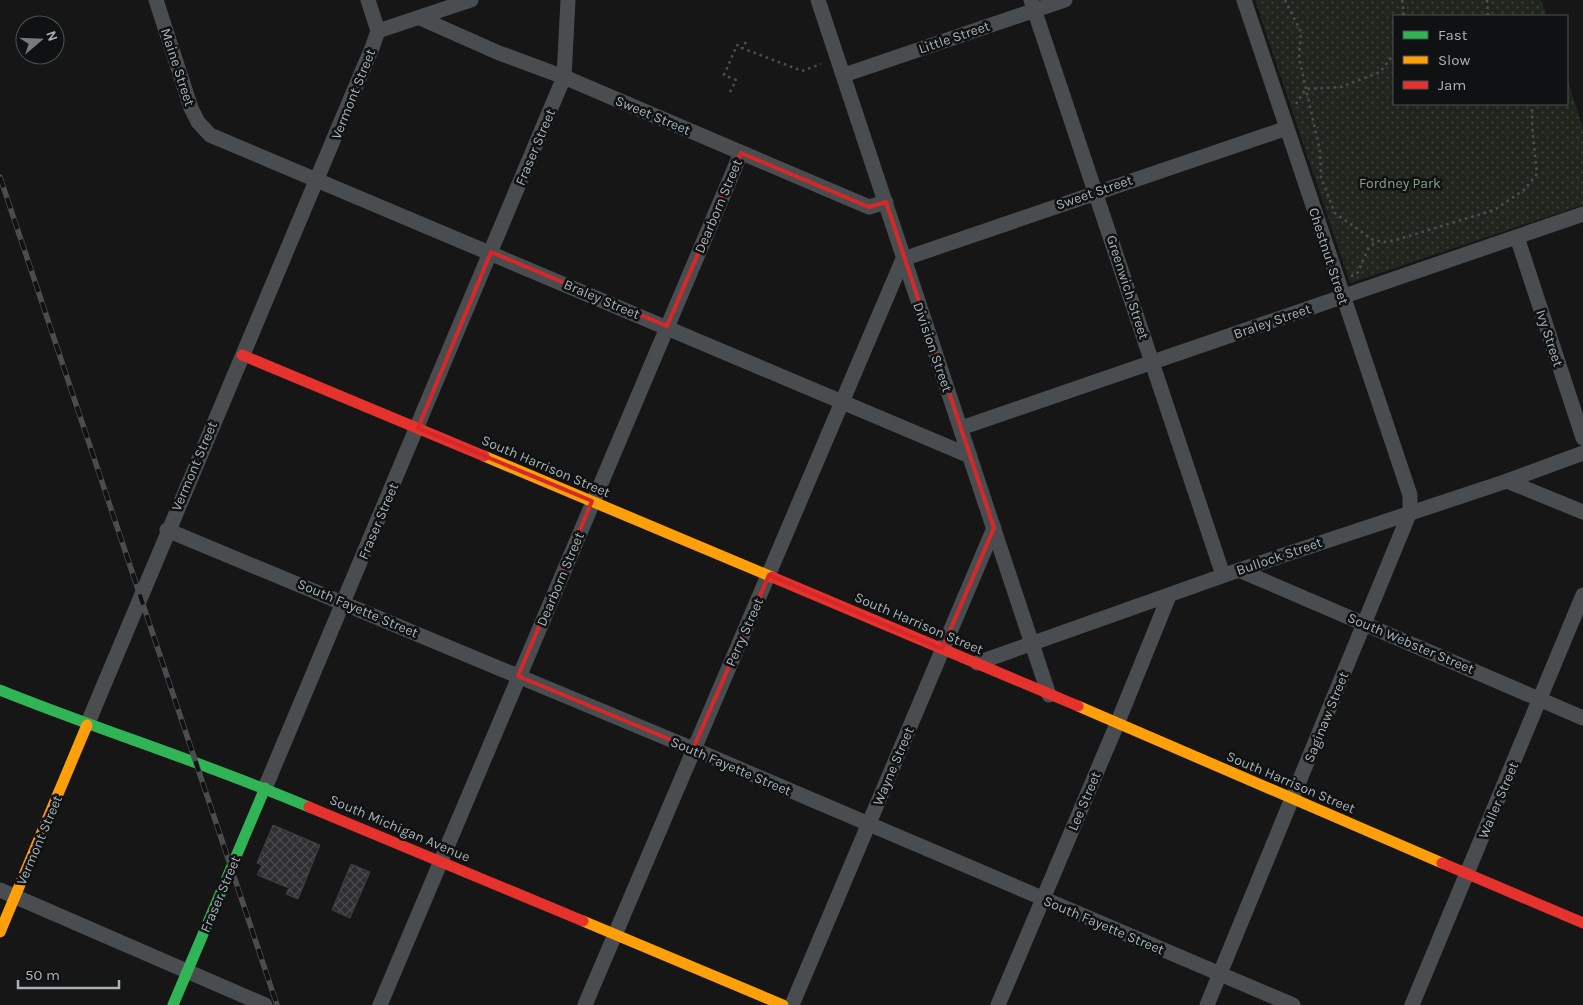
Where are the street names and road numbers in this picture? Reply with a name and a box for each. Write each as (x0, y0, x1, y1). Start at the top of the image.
street label: Little Street (916, 17, 992, 58)
street label: Maine Street (157, 26, 198, 108)
street label: Vermont Street (328, 47, 379, 142)
street label: Sweet Street (613, 92, 693, 139)
street label: Fraser Street (512, 106, 559, 188)
street label: Dearborn Street (691, 157, 746, 256)
street label: Sweet Street (1054, 171, 1135, 214)
street label: Chestnut Street (1305, 206, 1352, 307)
street label: Greenwich Street (1103, 233, 1152, 341)
street label: Braley Street (561, 276, 642, 323)
street label: Division Street (909, 300, 956, 394)
street label: Braley Street (1231, 300, 1313, 343)
street label: Ivy Street (1532, 307, 1567, 369)
street label: Vermont Street (168, 419, 221, 514)
street label: South Harrison Street (479, 432, 613, 501)
street label: Fraser Street (355, 480, 402, 562)
street label: Dearborn Street (533, 530, 588, 629)
street label: Bullock Street (1234, 534, 1324, 579)
street label: South Fayette Street (295, 575, 421, 642)
street label: South Harrison Street (852, 589, 986, 658)
street label: Perry Street (722, 595, 767, 669)
street label: South Webster Street (1345, 609, 1477, 678)
street label: Saginaw Street (1301, 669, 1352, 765)
street label: Wayne Street (869, 724, 918, 808)
street label: South Fayette Street (668, 733, 794, 800)
street label: South Harrison Street (1224, 748, 1358, 817)
street label: Waller Street (1475, 759, 1522, 841)
street label: Lee Street (1064, 769, 1105, 833)
street label: South Michigan Avenue (327, 791, 473, 866)
street label: Vermont Street (13, 793, 66, 888)
street label: Fraser Street (197, 853, 244, 935)
street label: South Fayette Street (1041, 892, 1167, 959)

